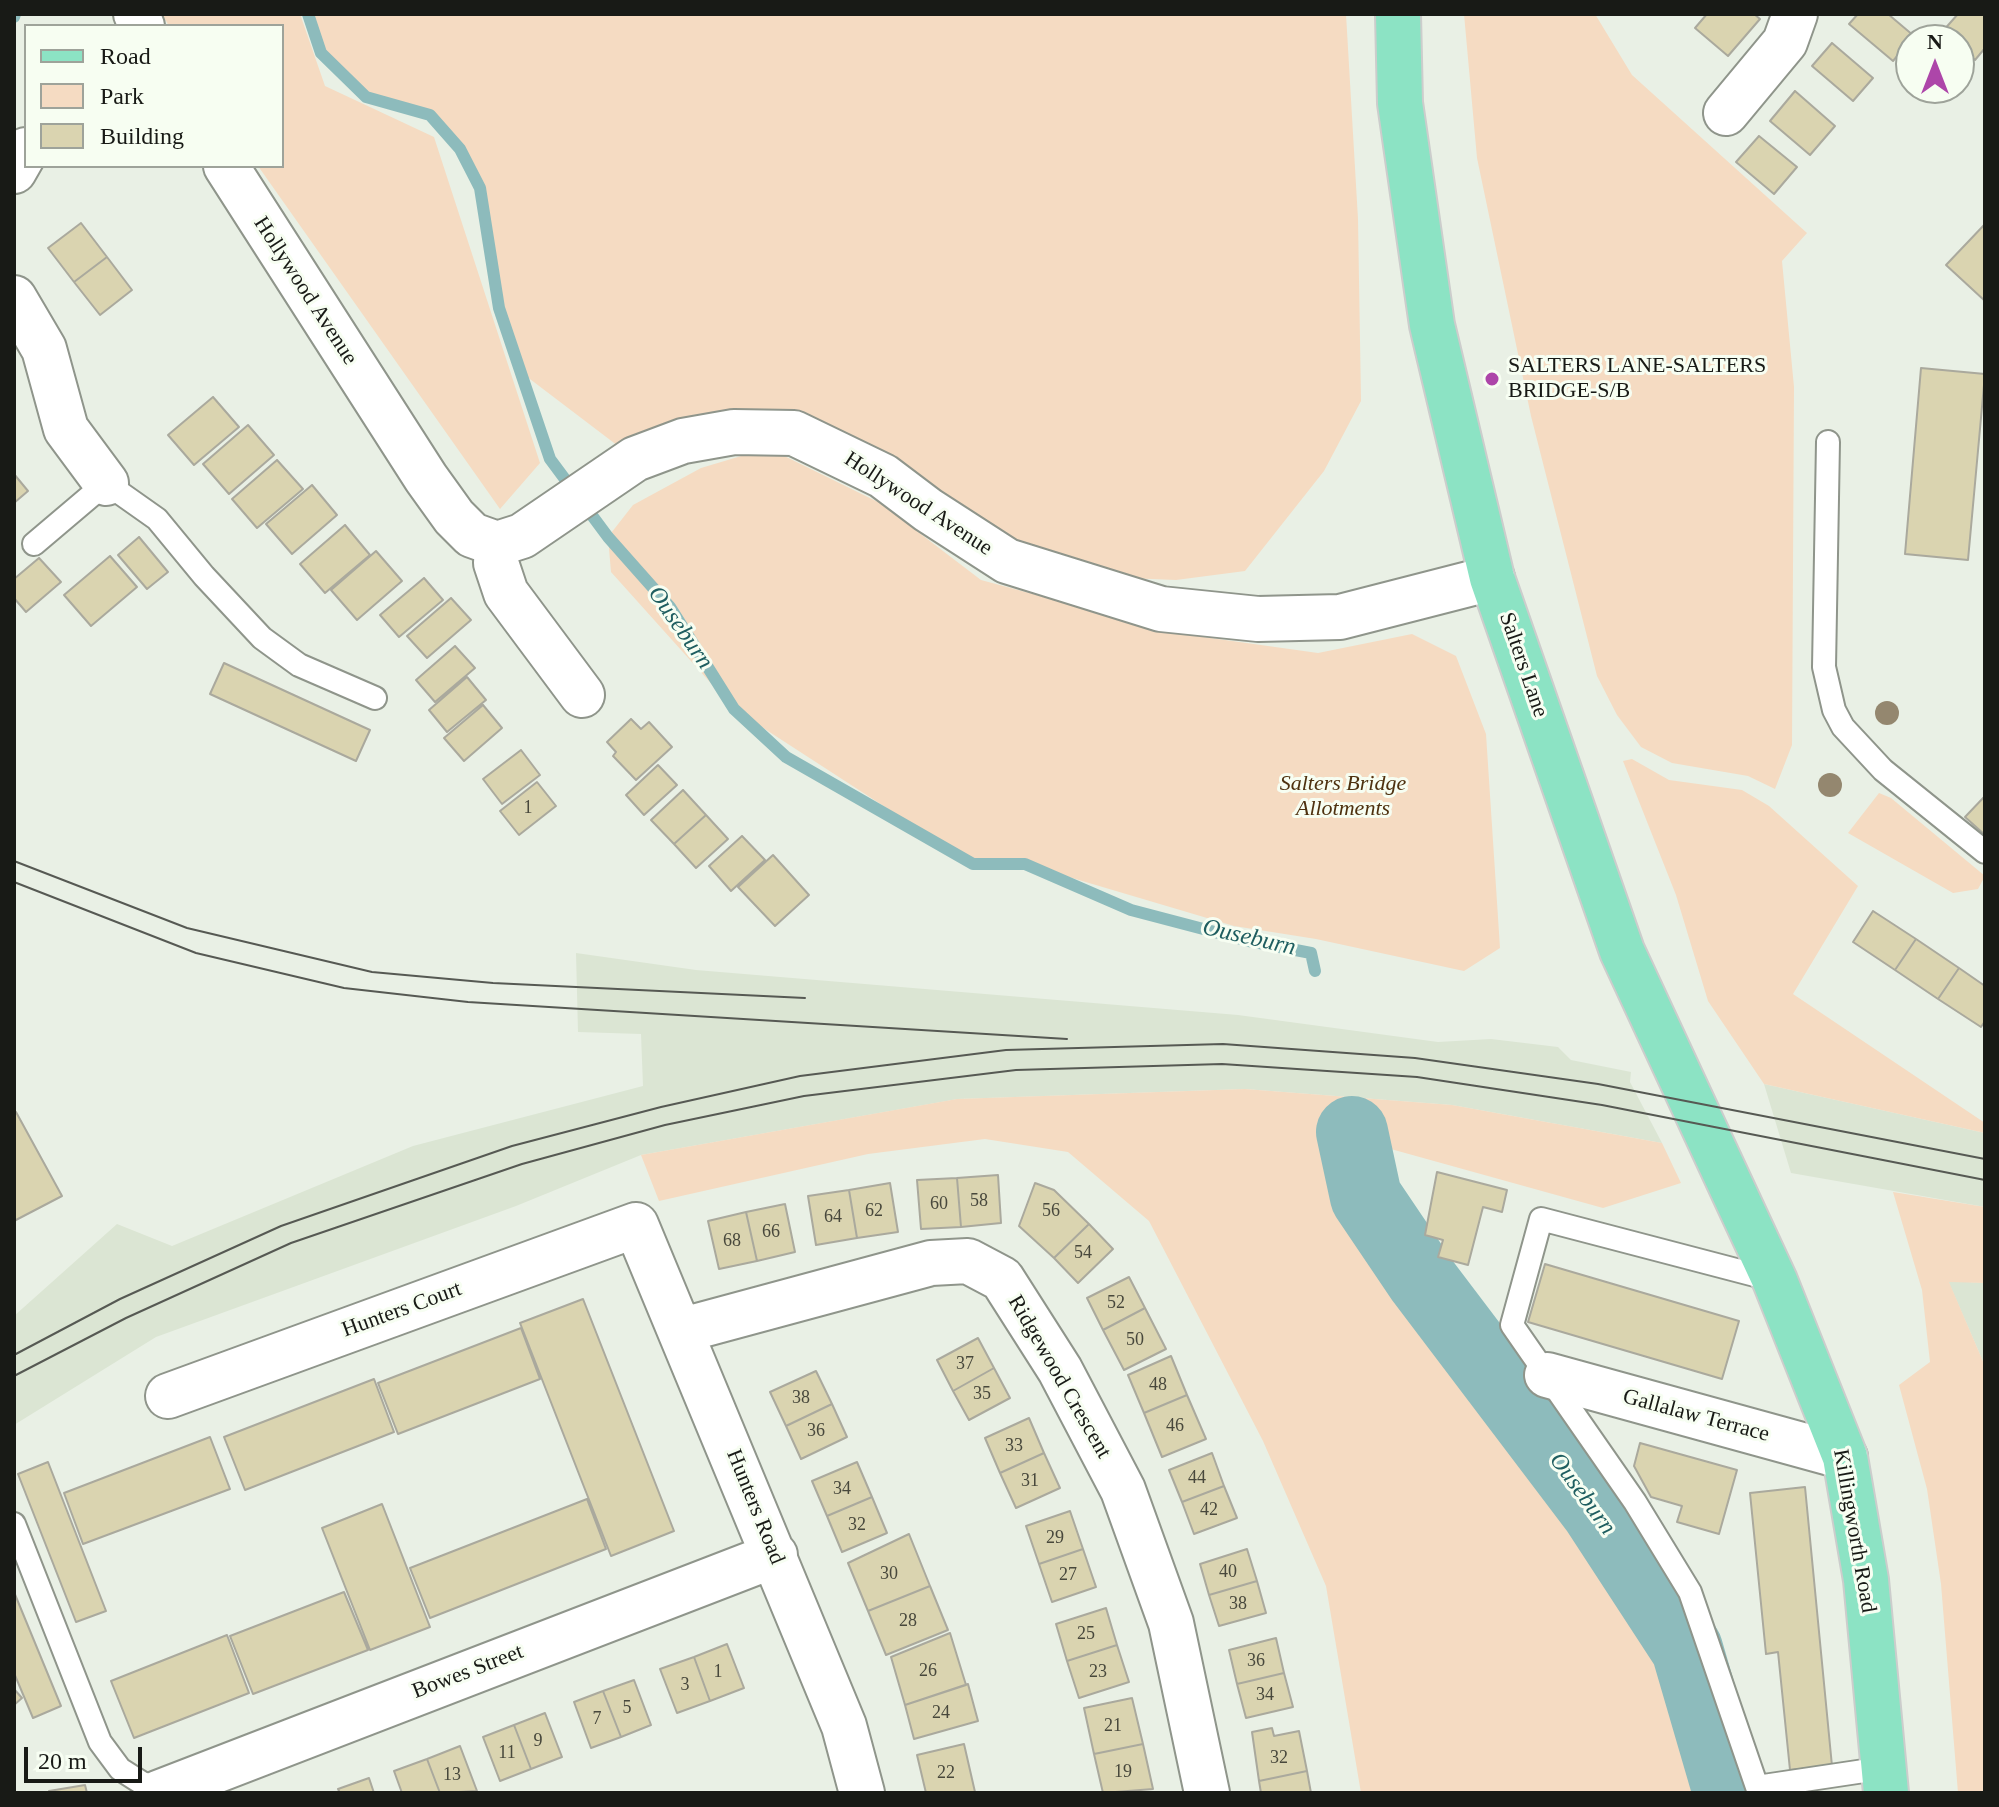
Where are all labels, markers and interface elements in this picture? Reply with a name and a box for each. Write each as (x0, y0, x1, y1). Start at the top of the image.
legend (24, 24, 284, 168)
north arrow (1895, 24, 1975, 104)
text: N (1927, 29, 1943, 54)
text: Road (100, 43, 151, 69)
text: Park (100, 83, 144, 109)
text: Building (100, 123, 184, 149)
street label: Hollywood Avenue (247, 212, 363, 370)
place label: SALTERS LANE-SALTERS BRIDGE-S/B (1508, 353, 1766, 404)
marker: SALTERS LANE-SALTERS BRIDGE-S/B (1483, 370, 1501, 388)
street label: Hollywood Avenue (839, 446, 997, 562)
water label: Ouseburn (641, 581, 719, 675)
street label: Salters Lane (1493, 609, 1553, 721)
park label: Salters Bridge Allotments (1280, 771, 1406, 822)
house number: 1 (524, 797, 532, 819)
water label: Ouseburn (1200, 913, 1298, 963)
house number: 58 (970, 1190, 988, 1212)
house number: 60 (930, 1193, 948, 1215)
house number: 62 (865, 1200, 883, 1222)
house number: 56 (1042, 1200, 1060, 1222)
house number: 64 (824, 1206, 842, 1228)
house number: 66 (762, 1221, 780, 1243)
house number: 68 (723, 1230, 741, 1252)
house number: 54 (1074, 1242, 1092, 1264)
street label: Hunters Court (339, 1276, 465, 1344)
street label: Ridgewood Crescent (1002, 1291, 1116, 1463)
house number: 52 (1107, 1292, 1125, 1314)
house number: 50 (1126, 1329, 1144, 1351)
house number: 37 (956, 1353, 974, 1375)
house number: 48 (1149, 1374, 1167, 1396)
house number: 35 (973, 1383, 991, 1405)
street label: Gallalaw Terrace (1620, 1384, 1772, 1448)
house number: 38 (792, 1387, 810, 1409)
house number: 46 (1166, 1415, 1184, 1437)
house number: 36 (807, 1420, 825, 1442)
house number: 33 (1005, 1435, 1023, 1457)
street label: Hunters Road (720, 1446, 790, 1568)
water label: Ouseburn (1543, 1447, 1621, 1541)
street label: Killingworth Road (1827, 1447, 1881, 1615)
house number: 44 (1188, 1467, 1206, 1489)
house number: 31 (1021, 1470, 1039, 1492)
house number: 34 (833, 1478, 851, 1500)
house number: 42 (1200, 1499, 1218, 1521)
house number: 32 (848, 1514, 866, 1536)
house number: 29 (1046, 1527, 1064, 1549)
house number: 40 (1219, 1561, 1237, 1583)
house number: 30 (880, 1563, 898, 1585)
house number: 27 (1059, 1564, 1077, 1586)
house number: 38 (1229, 1593, 1247, 1615)
house number: 28 (899, 1610, 917, 1632)
house number: 25 (1077, 1623, 1095, 1645)
street label: Bowes Street (409, 1639, 527, 1705)
house number: 36 (1247, 1650, 1265, 1672)
house number: 26 (919, 1660, 937, 1682)
house number: 1 (714, 1661, 722, 1683)
house number: 23 (1089, 1661, 1107, 1683)
house number: 3 (680, 1674, 690, 1696)
house number: 34 (1256, 1684, 1274, 1706)
house number: 5 (622, 1697, 632, 1719)
house number: 24 (932, 1702, 950, 1724)
house number: 7 (592, 1708, 602, 1730)
house number: 21 (1104, 1715, 1122, 1737)
house number: 9 (534, 1730, 542, 1752)
scale bar (28, 1731, 146, 1781)
house number: 11 (498, 1742, 516, 1764)
house number: 32 (1270, 1747, 1288, 1769)
text: 20 m (38, 1748, 87, 1774)
house number: 19 (1114, 1761, 1132, 1783)
house number: 22 (937, 1762, 955, 1784)
house number: 13 (443, 1764, 461, 1786)

